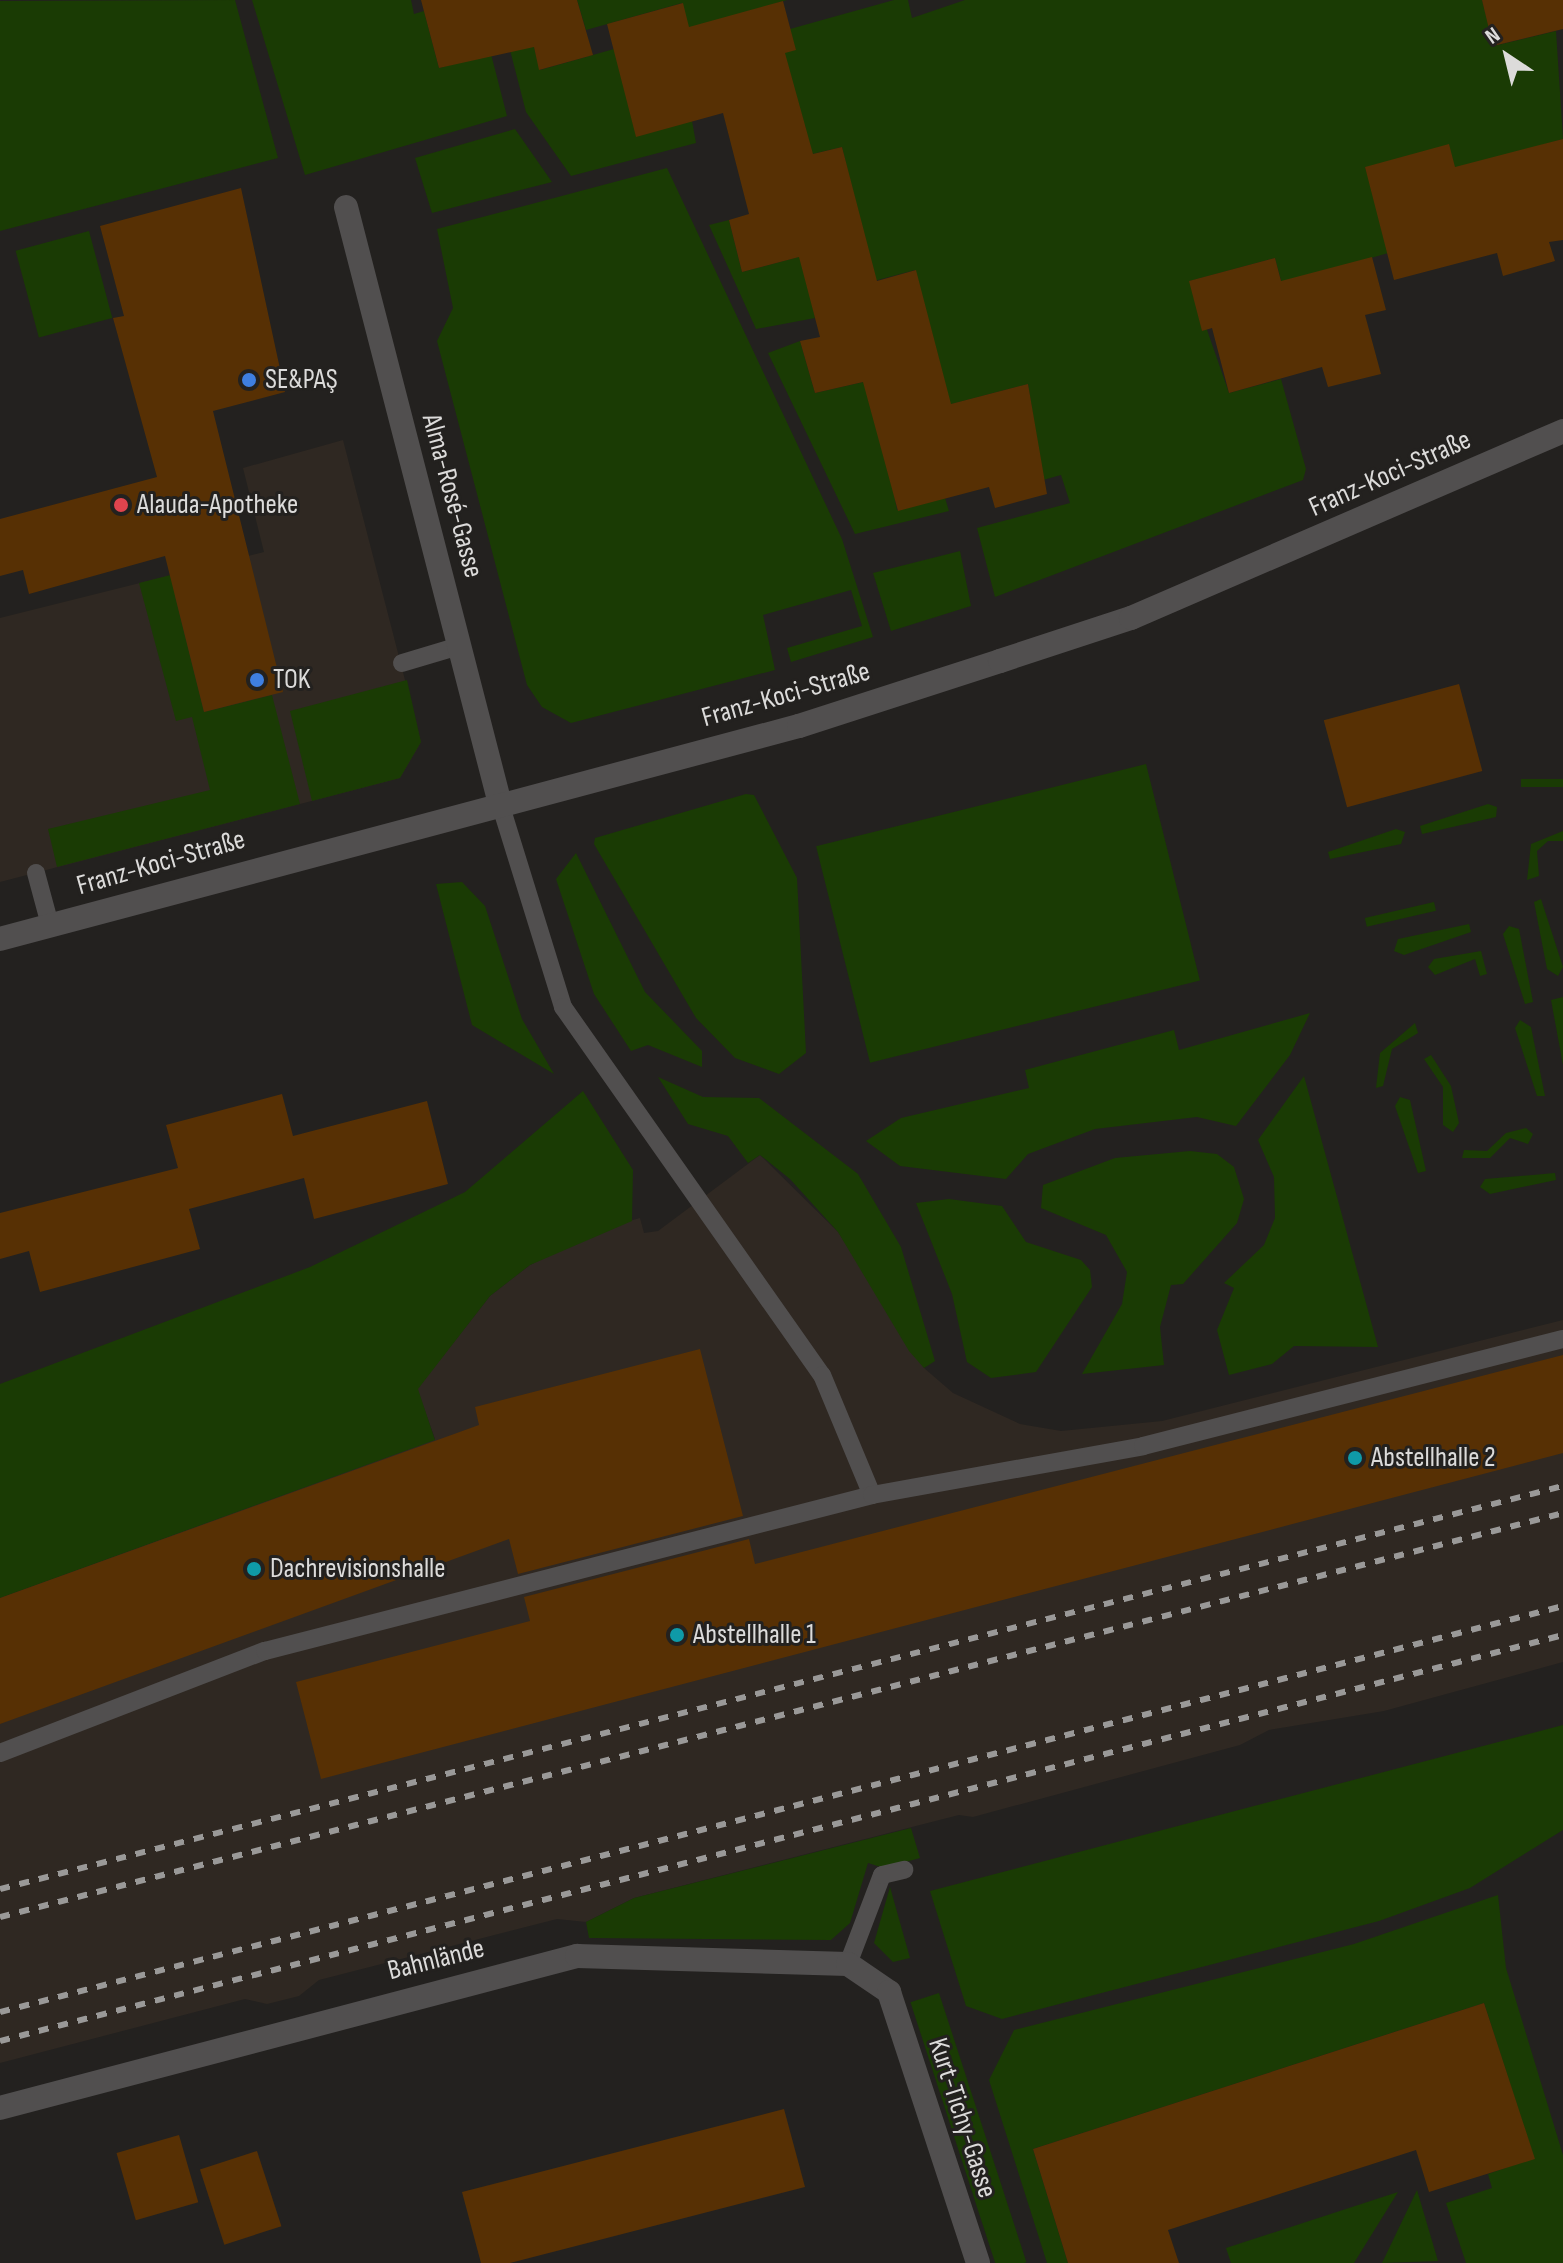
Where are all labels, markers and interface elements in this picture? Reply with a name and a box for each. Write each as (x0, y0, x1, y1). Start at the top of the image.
north arrow (1467, 16, 1547, 96)
text: N (1480, 22, 1506, 50)
place label: SE&PAŞ (265, 363, 338, 397)
marker: SE&PAŞ (240, 371, 258, 389)
street label: Alma-Rosé-Gasse (414, 410, 490, 582)
street label: Franz-Koci-Straße (1304, 423, 1476, 525)
place label: Alauda-Apotheke (137, 488, 298, 522)
marker: Alauda-Apotheke (112, 496, 130, 514)
street label: Franz-Koci-Straße (698, 655, 874, 735)
place label: TOK (273, 663, 310, 697)
marker: TOK (248, 671, 266, 689)
street label: Franz-Koci-Straße (73, 823, 249, 903)
place label: Abstellhalle 2 (1371, 1441, 1495, 1475)
marker: Abstellhalle 2 (1346, 1449, 1364, 1467)
place label: Dachrevisionshalle (270, 1552, 446, 1586)
marker: Dachrevisionshalle (245, 1560, 263, 1578)
place label: Abstellhalle 1 (693, 1618, 816, 1652)
marker: Abstellhalle 1 (668, 1626, 686, 1644)
street label: Bahnlände (384, 1932, 488, 1988)
street label: Kurt-Tichy-Gasse (920, 2034, 1004, 2202)

